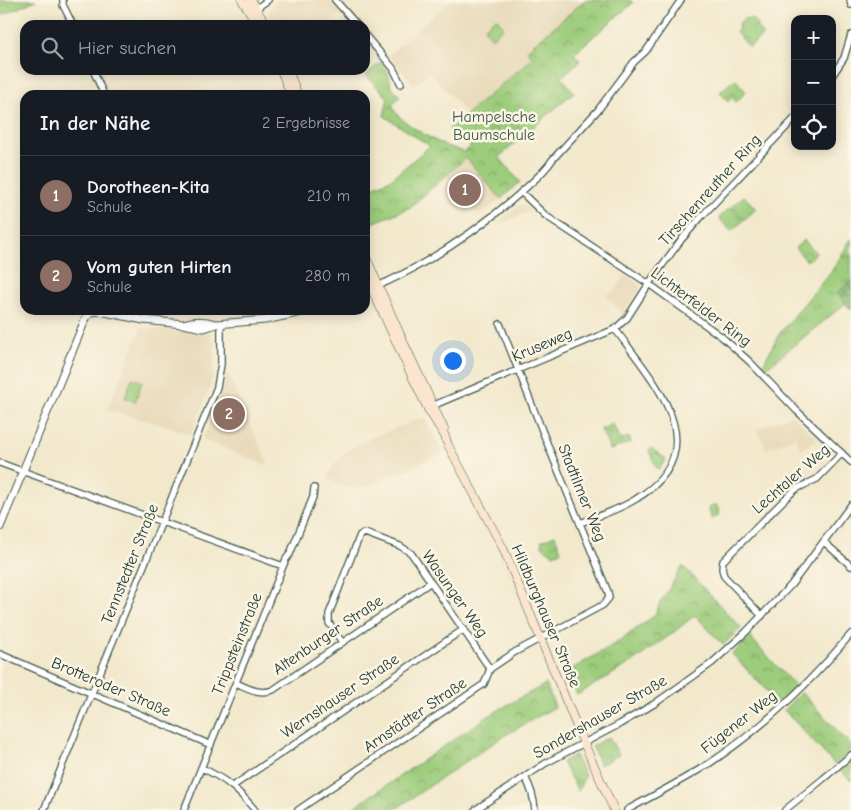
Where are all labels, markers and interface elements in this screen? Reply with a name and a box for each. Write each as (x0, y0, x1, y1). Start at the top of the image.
map controls (791, 15, 836, 150)
button: + (791, 15, 836, 60)
search box (20, 20, 370, 75)
icon: search (38, 34, 66, 62)
text: Hier suchen (78, 37, 176, 59)
button: − (791, 60, 836, 105)
button: locate (791, 105, 836, 150)
park label: Hampelsche Baumschule (452, 108, 536, 144)
text: In der Nähe (40, 111, 150, 135)
text: 2 Ergebnisse (262, 114, 350, 132)
street label: Tirschenreuther Ring (655, 131, 765, 249)
pin: 1 (449, 171, 481, 209)
text: Dorotheen-Kita (87, 176, 210, 198)
text: 1 (53, 187, 59, 205)
text: 210 m (307, 187, 350, 205)
text: Schule (87, 198, 132, 216)
text: Vom guten Hirten (87, 256, 232, 278)
street label: Lichterfelder Ring (647, 263, 755, 351)
text: 2 (52, 267, 60, 285)
text: 280 m (305, 267, 350, 285)
text: Schule (87, 278, 132, 296)
street label: Kruseweg (509, 324, 575, 366)
your location (440, 348, 466, 374)
pin: 2 (213, 395, 245, 433)
street label: Lechtaler Weg (749, 440, 833, 518)
street label: Stadtilmer Weg (554, 442, 610, 544)
street label: Tennstedter Straße (98, 501, 162, 627)
street label: Hildburghauser Straße (508, 542, 584, 690)
street label: Wasunger Weg (418, 547, 492, 641)
street label: Trippsteinstraße (208, 590, 266, 698)
street label: Altenburger Straße (270, 592, 386, 678)
street label: Wernshauser Straße (278, 650, 402, 742)
street label: Brotteroder Straße (49, 654, 173, 720)
street label: Sondershauser Straße (530, 671, 670, 763)
street label: Arnstädter Straße (360, 674, 470, 756)
street label: Fügener Weg (697, 687, 781, 757)

